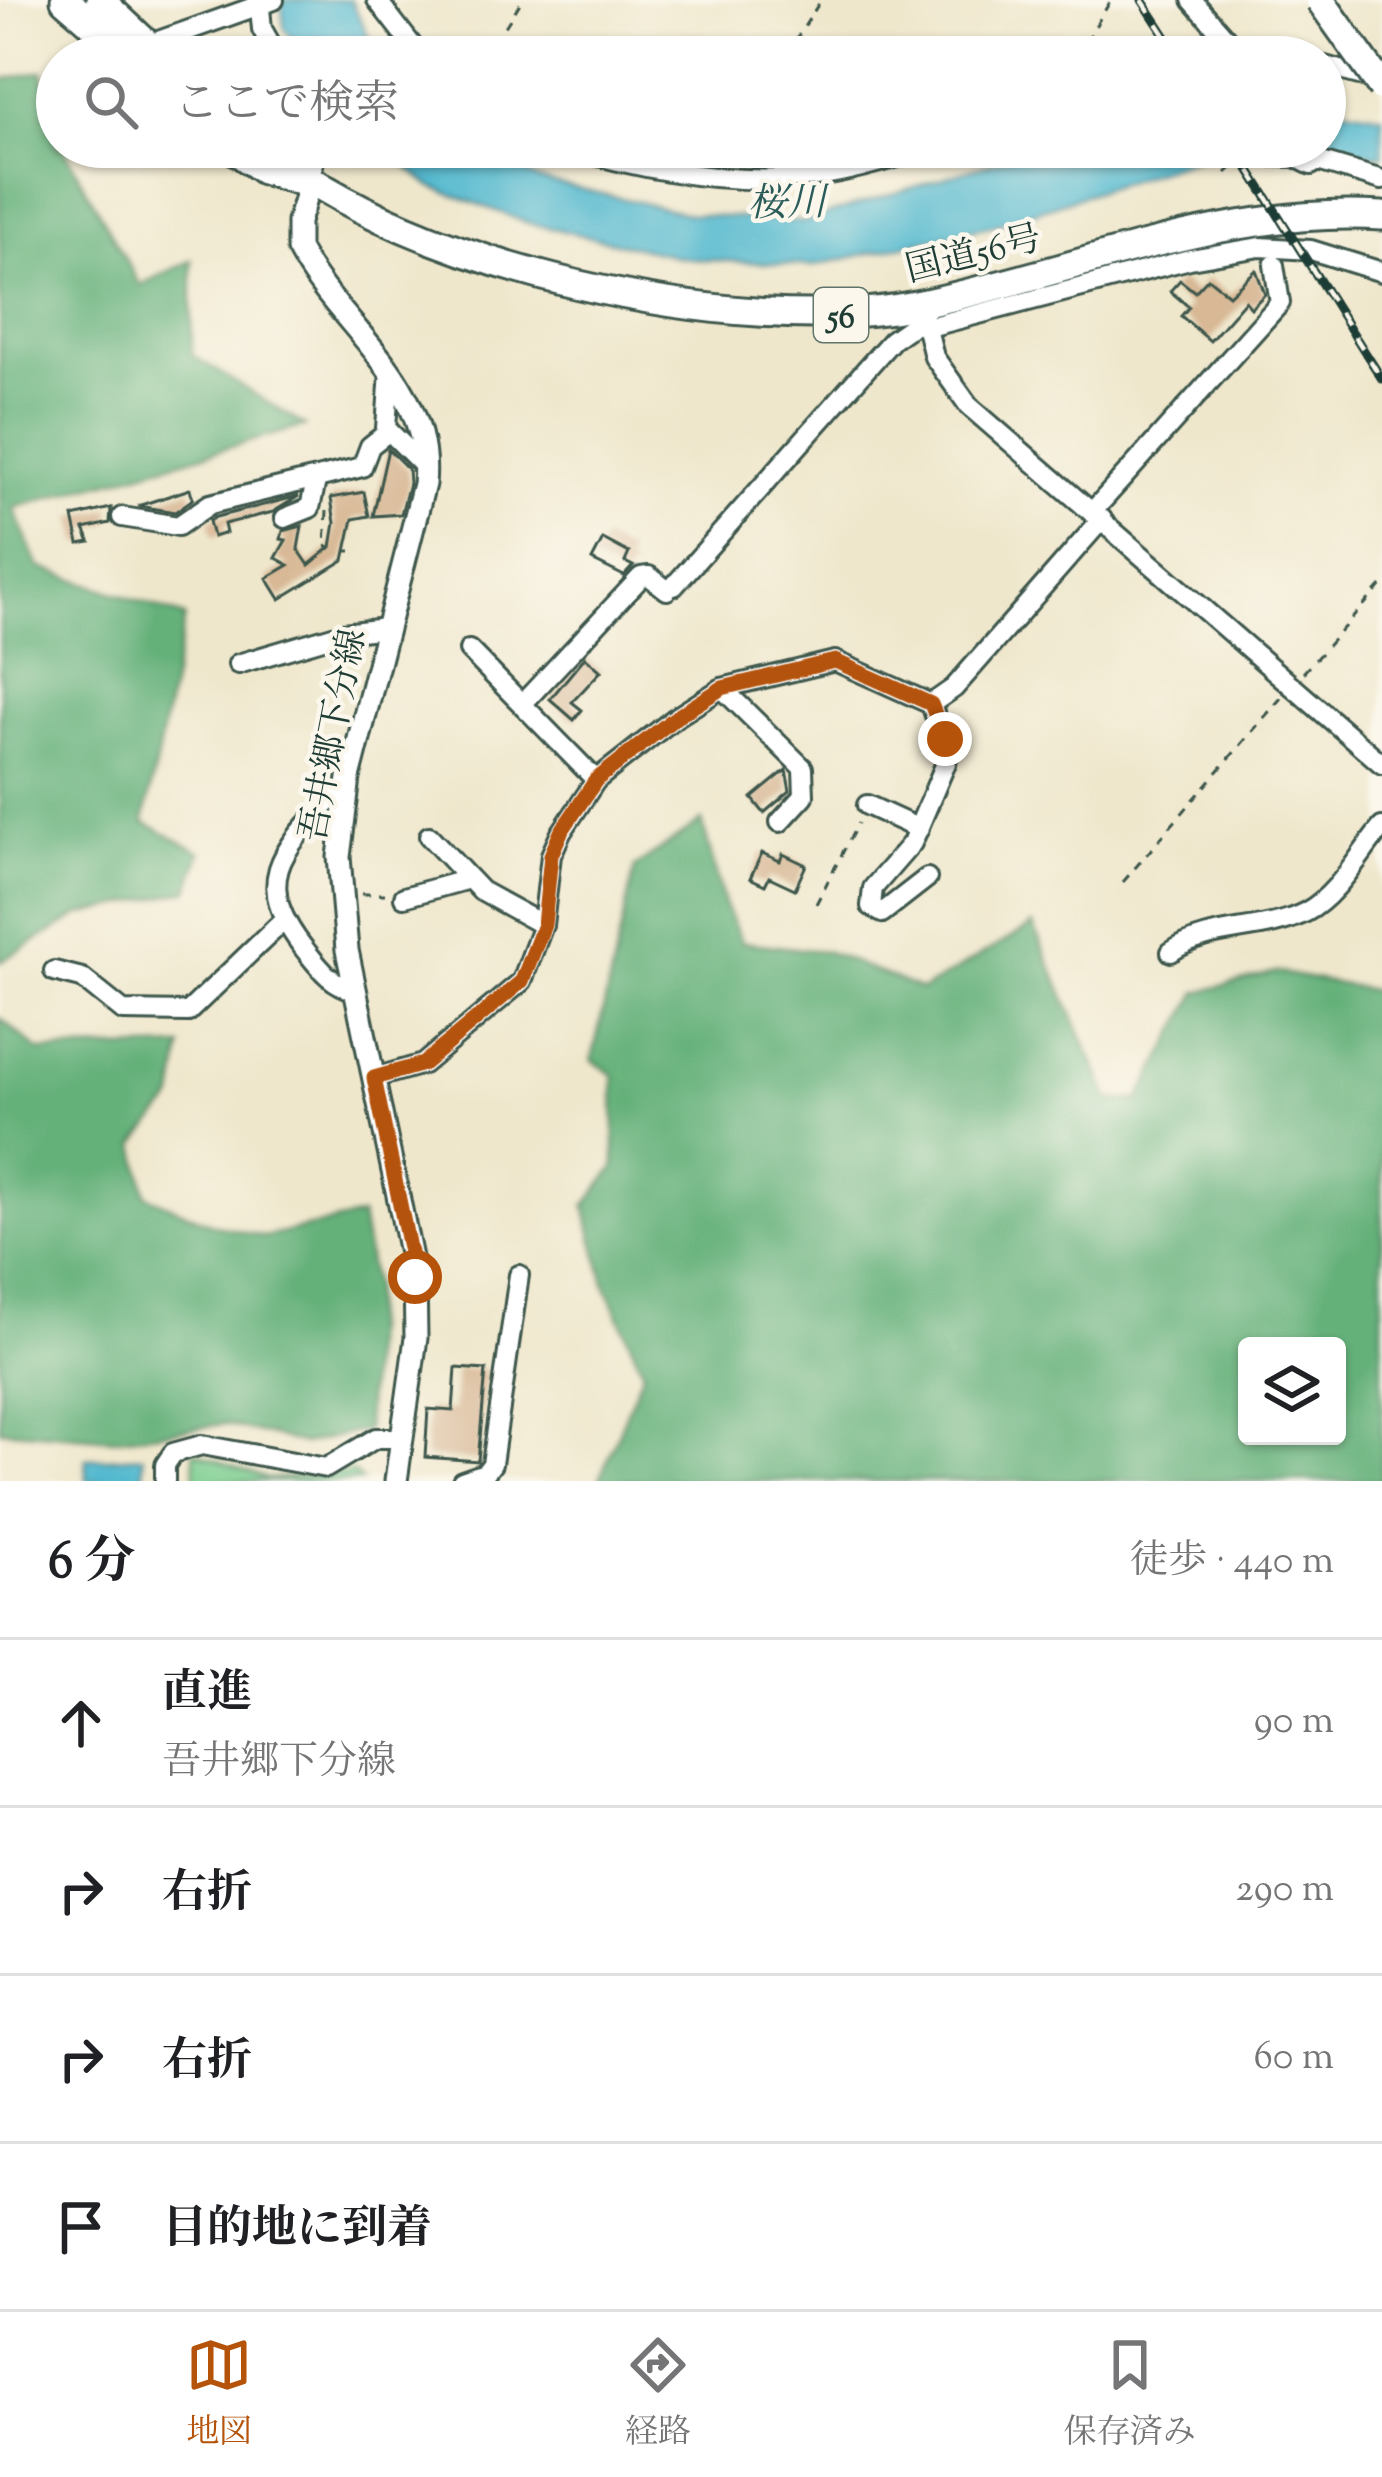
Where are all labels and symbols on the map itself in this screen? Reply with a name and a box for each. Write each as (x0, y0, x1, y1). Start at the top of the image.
water label: 桜川 (748, 177, 831, 235)
street label: 国道56号 (901, 214, 1047, 298)
road number: 56 (814, 288, 868, 342)
street label: 吾井郷下分線 (289, 625, 381, 847)
route end (918, 712, 972, 766)
route start (388, 1250, 442, 1304)

